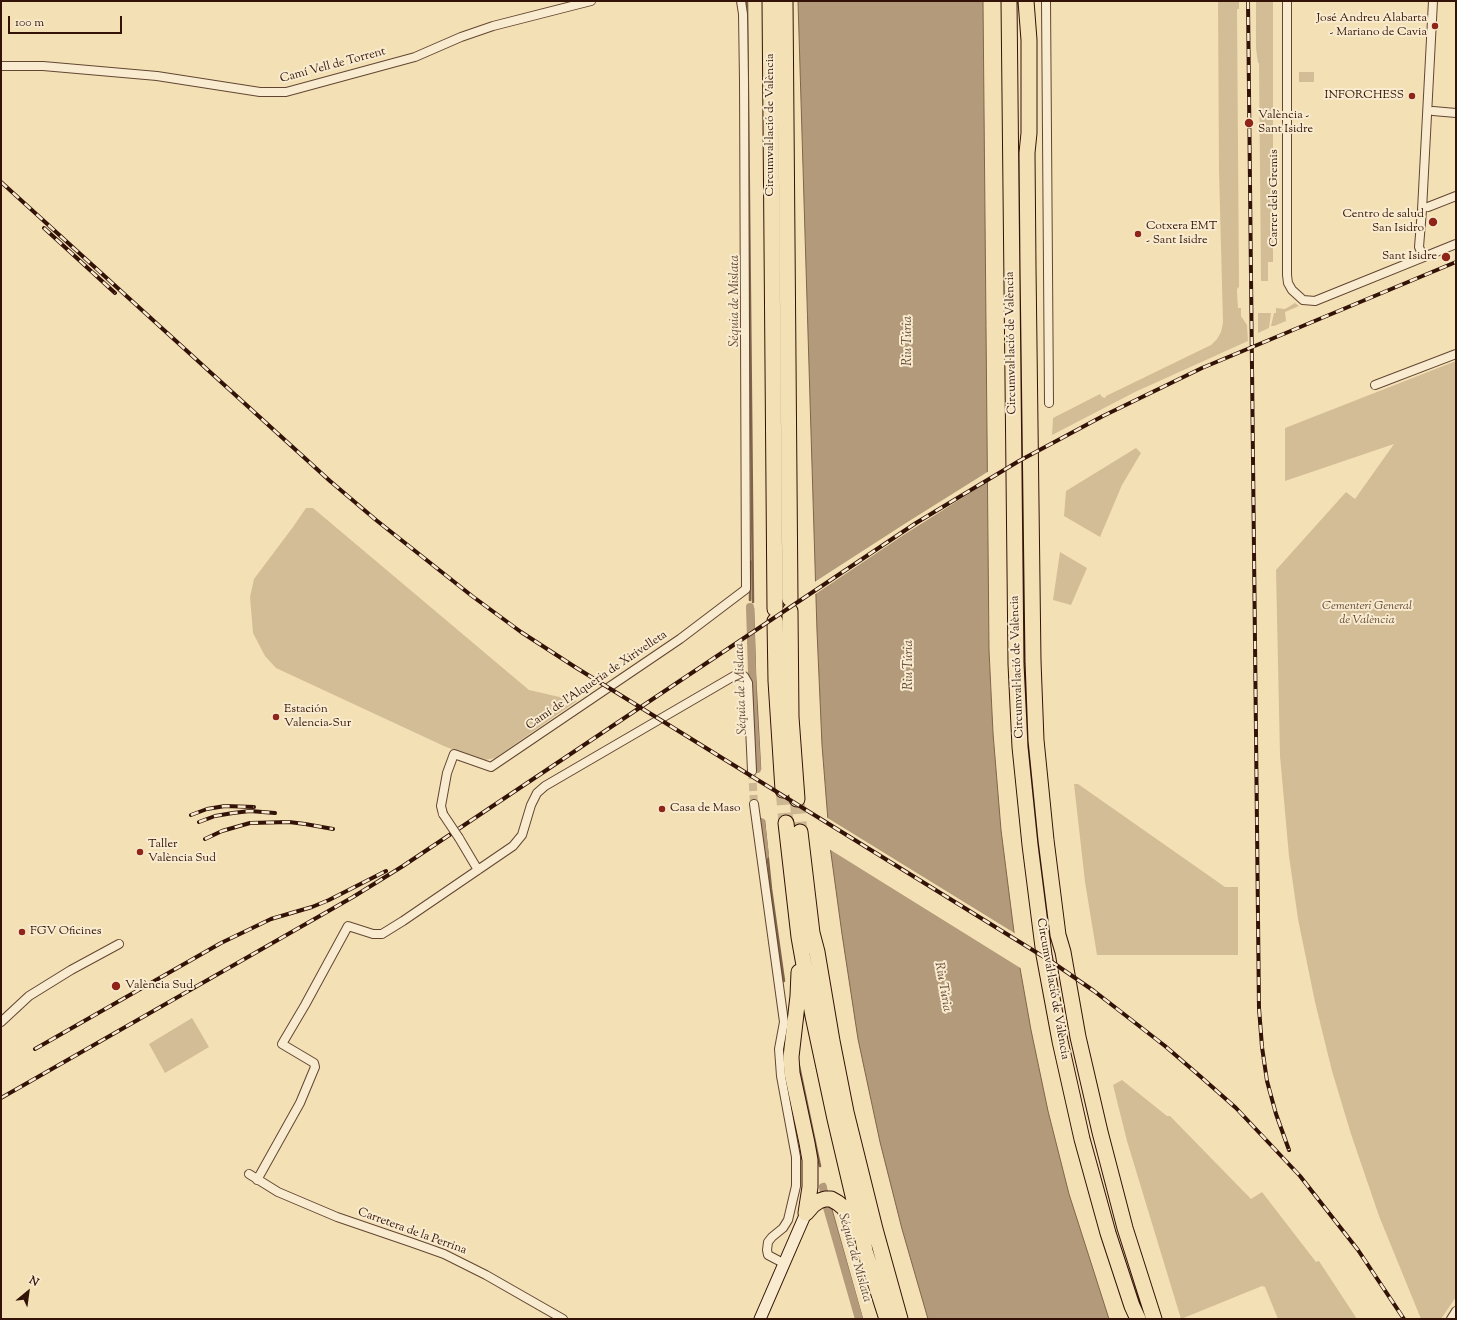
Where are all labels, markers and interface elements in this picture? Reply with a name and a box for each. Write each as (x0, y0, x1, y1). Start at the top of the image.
scale bar (10, 8, 124, 34)
place label: José Andreu Alabarta - Mariano de Cavia (1317, 12, 1427, 40)
text: 100 m (15, 14, 44, 32)
marker: José Andreu Alabarta - Mariano de Cavia (1430, 21, 1440, 31)
street label: Camí Vell de Torrent (279, 45, 387, 87)
street label: Circumval·lació de València (764, 53, 778, 197)
place label: INFORCHESS (1325, 89, 1404, 103)
marker: INFORCHESS (1407, 91, 1417, 101)
place label: València - Sant Isidre (1258, 109, 1313, 137)
marker: València - Sant Isidre (1243, 117, 1255, 129)
street label: Carrer dels Gremis (1268, 149, 1282, 247)
place label: Centro de salud San Isidro (1342, 208, 1424, 236)
marker: Centro de salud San Isidro (1427, 216, 1439, 228)
place label: Cotxera EMT - Sant Isidre (1146, 220, 1217, 248)
marker: Cotxera EMT - Sant Isidre (1133, 229, 1143, 239)
place label: Sant Isidre (1382, 250, 1437, 264)
marker: Sant Isidre (1440, 251, 1452, 263)
water label: Séquia de Mislata (728, 255, 744, 347)
street label: Circumval·lació de València (1004, 271, 1020, 415)
water label: Riu Túria (901, 316, 917, 366)
street label: Circumval·lació de València (1008, 595, 1028, 739)
park label: Cementeri General de València (1322, 600, 1412, 628)
street label: Camí de l'Alqueria de Xirivelleta (524, 628, 670, 734)
water label: Riu Túria (902, 640, 918, 690)
water label: Séquia de Mislata (733, 643, 751, 735)
place label: Estación Valencia-Sur (284, 703, 351, 731)
marker: Estación Valencia-Sur (271, 712, 281, 722)
place label: Casa de Maso (670, 802, 740, 816)
marker: Casa de Maso (657, 804, 667, 814)
place label: Taller València Sud (148, 838, 216, 866)
marker: Taller València Sud (135, 847, 145, 857)
street label: Circumval·lació de València (1032, 917, 1072, 1061)
place label: FGV Oficines (30, 925, 102, 939)
marker: FGV Oficines (17, 927, 27, 937)
water label: Riu Túria (930, 961, 954, 1013)
place label: València Sud (125, 979, 193, 993)
marker: València Sud (110, 980, 122, 992)
street label: Carretera de la Perrina (356, 1206, 468, 1258)
water label: Séquia de Mislata (834, 1212, 874, 1304)
north arrow (8, 1272, 48, 1312)
text: N (26, 1272, 42, 1291)

